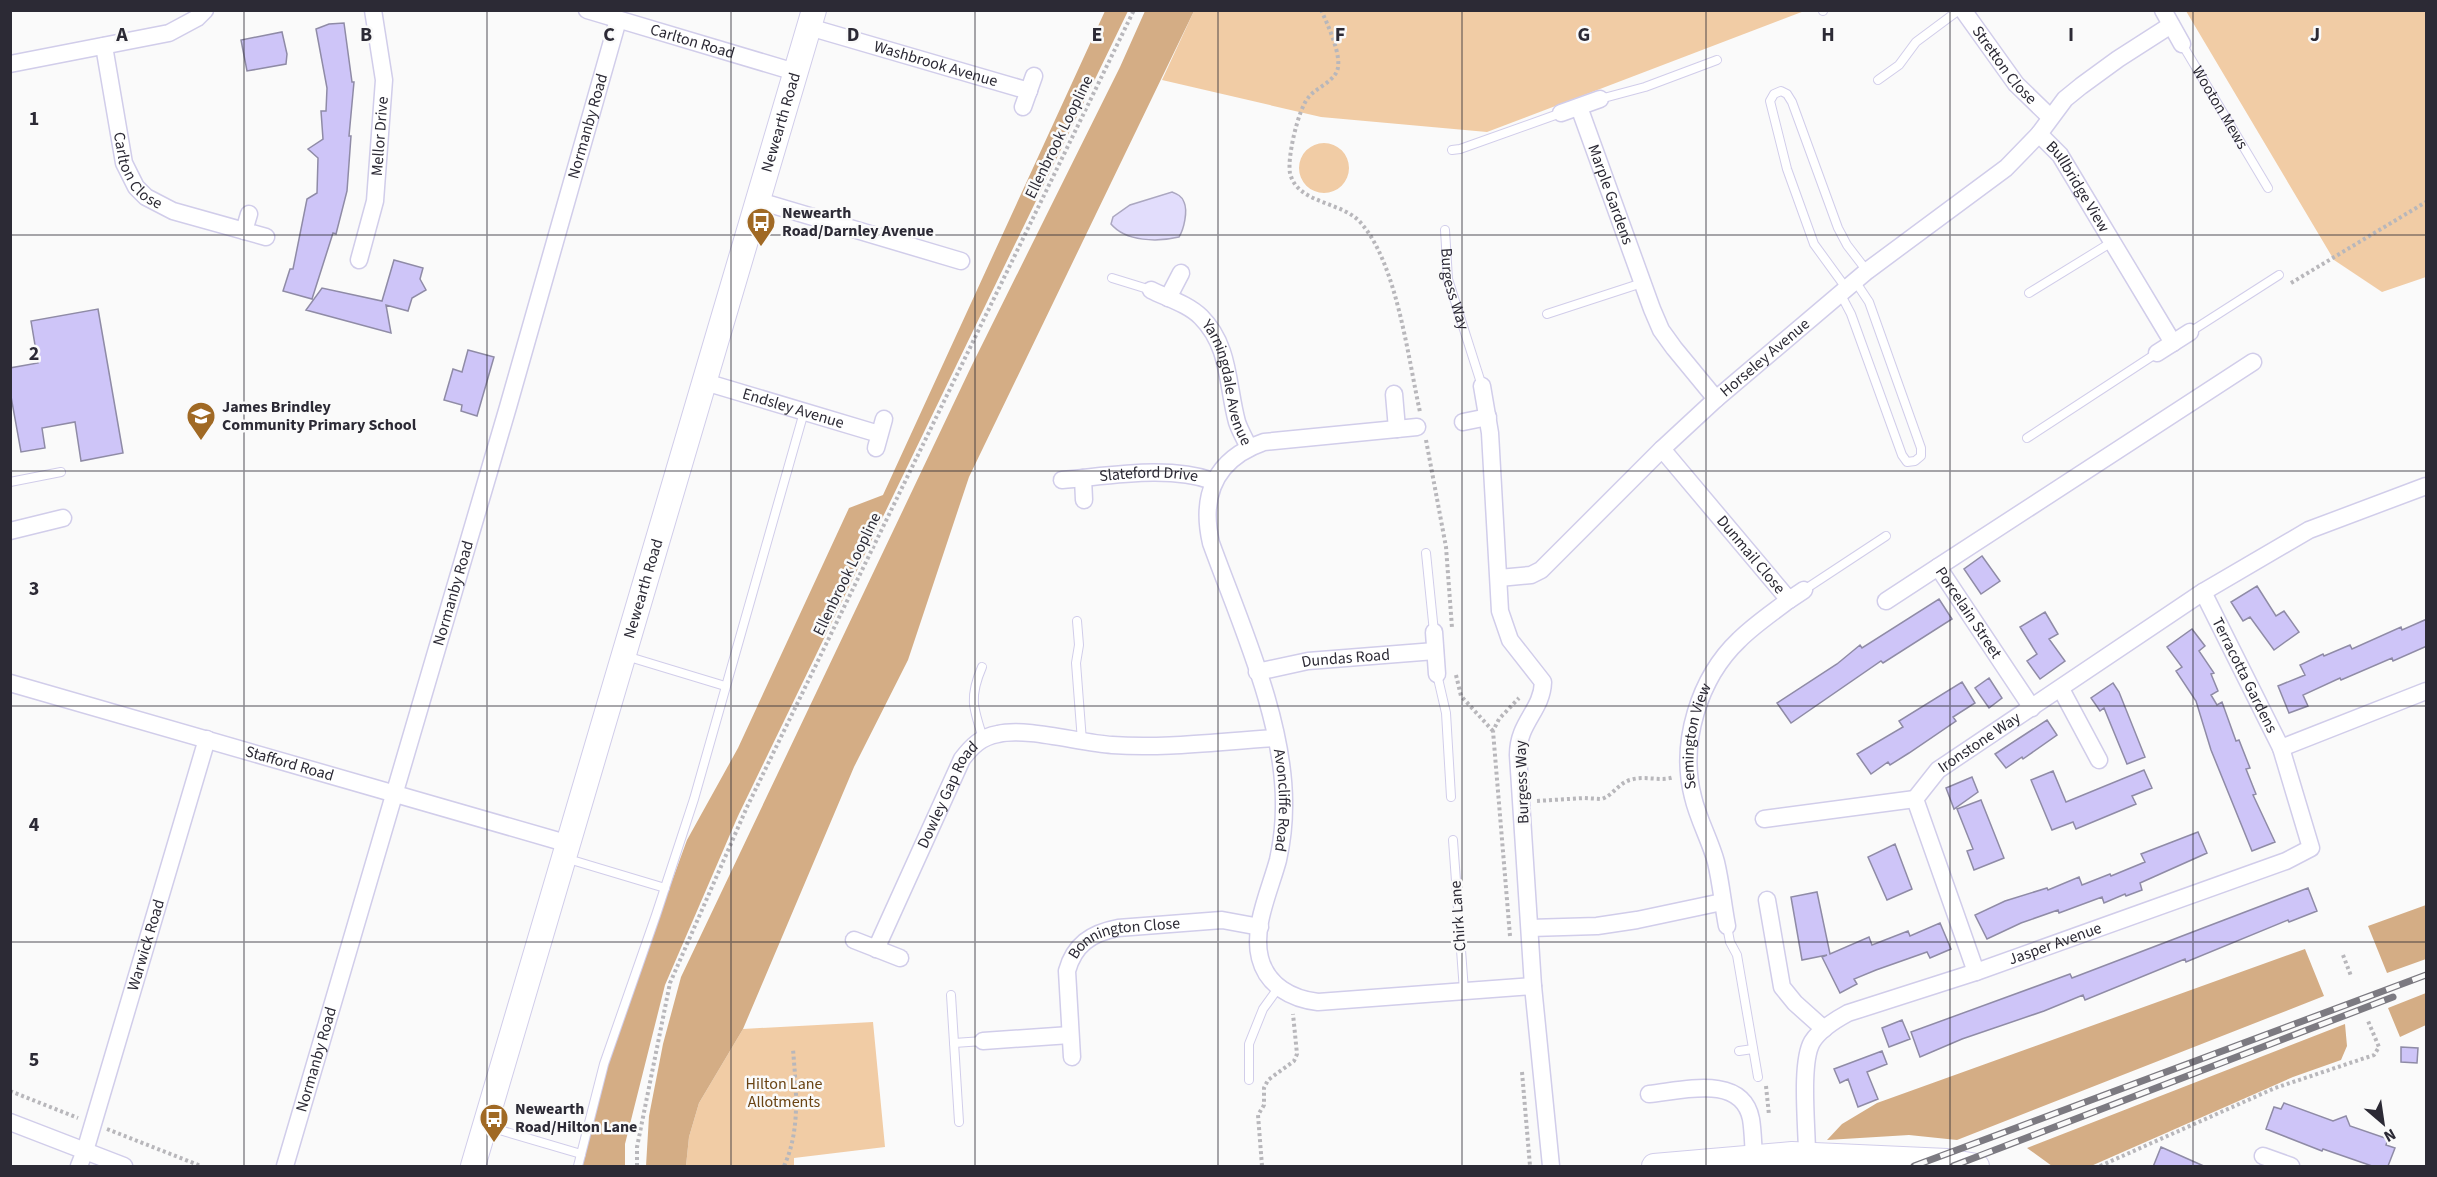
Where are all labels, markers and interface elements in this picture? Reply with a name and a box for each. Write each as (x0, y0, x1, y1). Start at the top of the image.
street label: Carlton Road (648, 18, 737, 64)
text: A (115, 21, 128, 49)
text: B (360, 21, 372, 49)
text: C (603, 21, 615, 49)
text: D (847, 21, 859, 49)
text: E (1092, 21, 1102, 49)
text: F (1335, 21, 1345, 49)
text: G (1578, 21, 1590, 49)
text: H (1821, 21, 1835, 49)
street label: Stretton Close (1967, 21, 2042, 109)
text: I (2068, 21, 2074, 49)
text: J (2310, 21, 2320, 49)
street label: Washbrook Avenue (871, 35, 1000, 92)
street label: Wooton Mews (2187, 62, 2253, 154)
street label: Newearth Road (756, 70, 806, 175)
street label: Normanby Road (562, 71, 613, 181)
street label: Ellenbrook Loopline (1020, 72, 1098, 202)
street label: Mellor Drive (366, 96, 394, 177)
text: 1 (29, 105, 39, 133)
street label: Carlton Close (108, 130, 166, 215)
street label: Bullbridge View (2041, 136, 2115, 237)
street label: Marple Gardens (1582, 141, 1639, 248)
place label: Newearth Road/Darnley Avenue (782, 202, 934, 242)
bus stop icon: Newearth Road/Darnley Avenue (745, 206, 777, 248)
street label: Burgess Way (1435, 247, 1475, 333)
street label: Horseley Avenue (1715, 313, 1814, 402)
street label: Yarningdale Avenue (1196, 314, 1257, 449)
text: 2 (29, 340, 39, 368)
street label: Endsley Avenue (740, 383, 847, 434)
place label: James Brindley Community Primary School (222, 396, 417, 436)
school or university icon: James Brindley Community Primary School (185, 400, 217, 442)
street label: Slateford Drive (1098, 462, 1200, 487)
street label: Ellenbrook Loopline (808, 509, 886, 639)
street label: Dunmail Close (1711, 511, 1790, 599)
street label: Newearth Road (618, 536, 668, 641)
street label: Normanby Road (427, 538, 479, 648)
street label: Porcelain Street (1930, 562, 2007, 663)
text: 3 (29, 575, 39, 603)
street label: Terracotta Gardens (2206, 614, 2283, 737)
street label: Dundas Road (1299, 644, 1391, 673)
street label: Semington View (1677, 679, 1717, 791)
street label: Ironstone Way (1934, 706, 2025, 778)
street label: Dowley Gap Road (912, 736, 983, 852)
street label: Burgess Way (1510, 739, 1534, 824)
street label: Stafford Road (243, 740, 336, 787)
street label: Avoncliffe Road (1268, 747, 1295, 853)
text: 4 (29, 811, 40, 839)
street label: Chirk Lane (1445, 880, 1471, 952)
street label: Warwick Road (122, 897, 170, 993)
street label: Bonnington Close (1063, 912, 1181, 963)
street label: Jasper Avenue (2005, 917, 2105, 970)
street label: Normanby Road (290, 1004, 342, 1115)
text: 5 (29, 1046, 39, 1074)
park label: Hilton Lane Allotments (746, 1073, 822, 1113)
north arrow (2353, 1093, 2413, 1153)
place label: Newearth Road/Hilton Lane (515, 1098, 637, 1138)
bus stop icon: Newearth Road/Hilton Lane (478, 1102, 510, 1144)
text: N (2380, 1123, 2400, 1147)

